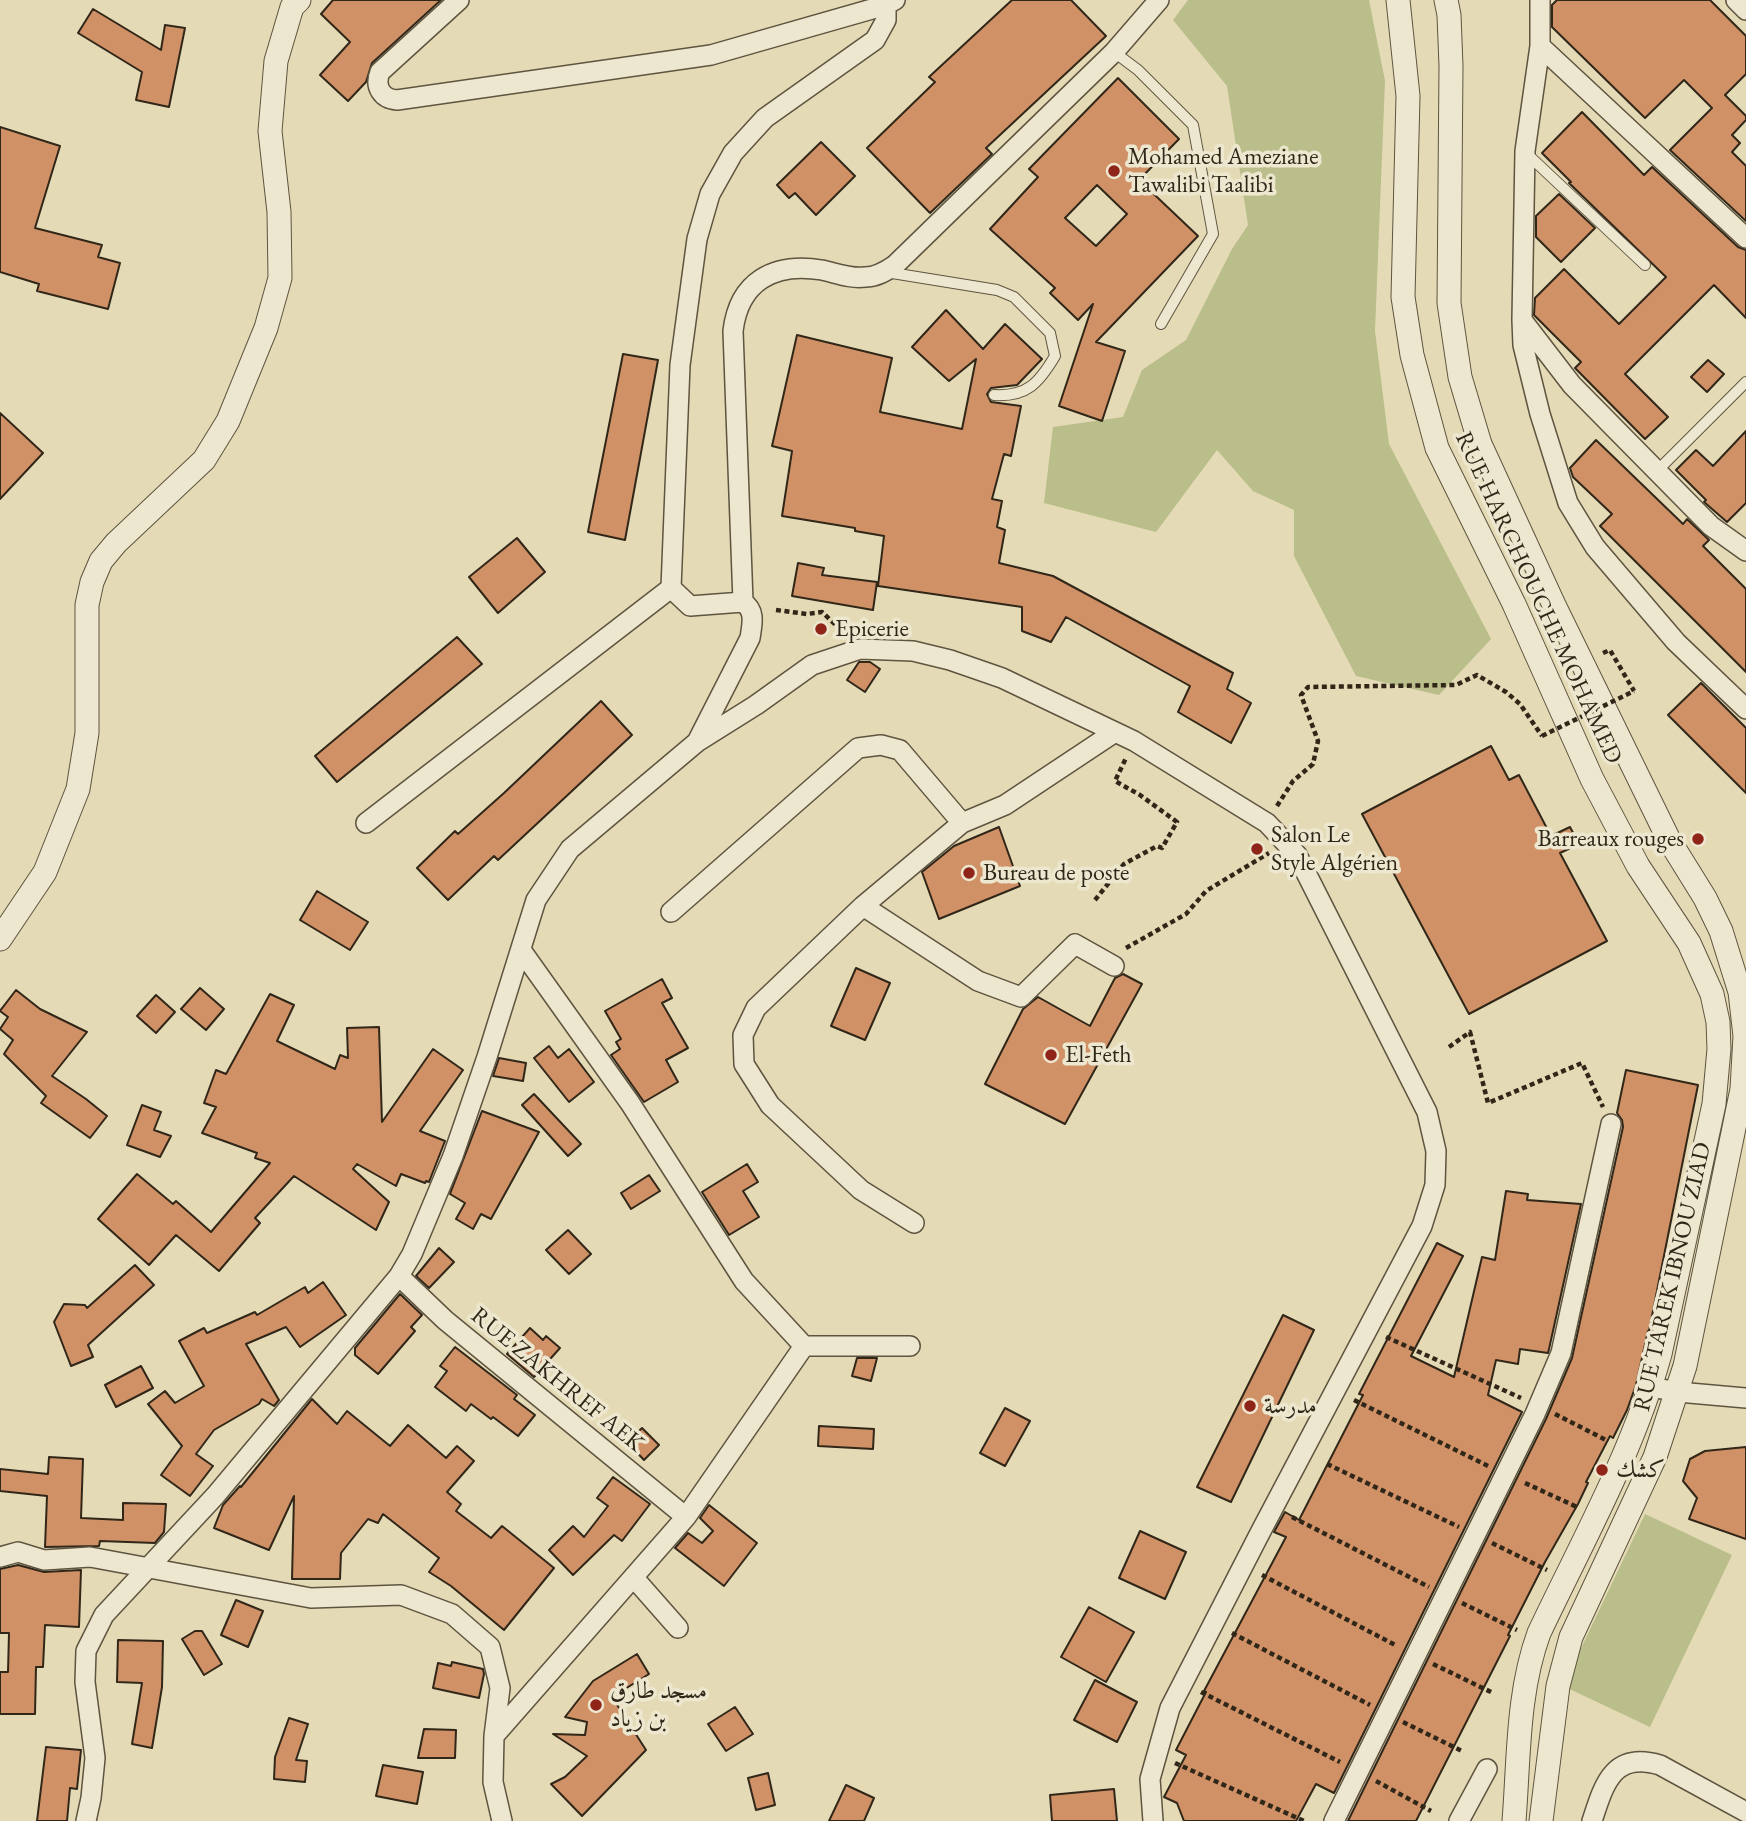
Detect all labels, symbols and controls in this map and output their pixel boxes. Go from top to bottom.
place label: Mohamed Ameziane Tawalibi Taalibi [1128,143,1319,199]
marker: Mohamed Ameziane Tawalibi Taalibi [1106,163,1122,179]
street label: RUE HARCHOUCHE MOHAMED [1448,427,1628,769]
place label: Epicerie [835,615,909,643]
marker: Epicerie [813,621,829,637]
place label: Salon Le Style Algérien [1271,821,1398,877]
place label: Barreaux rouges [1538,825,1684,853]
marker: Barreaux rouges [1690,831,1706,847]
marker: Salon Le Style Algérien [1249,841,1265,857]
place label: Bureau de poste [983,859,1129,887]
marker: Bureau de poste [961,865,977,881]
place label: El-Feth [1065,1041,1132,1069]
marker: El-Feth [1043,1047,1059,1063]
street label: RUE TAREK IBNOU ZIAD [1628,1140,1718,1414]
street label: RUE ZAKHREF AEK [465,1301,649,1459]
place label: مدرسة [1264,1392,1317,1420]
marker: مدرسة [1242,1398,1258,1414]
place label: كشك [1616,1456,1665,1484]
marker: كشك [1594,1462,1610,1478]
place label: مسجد طارق بن زياد [610,1677,707,1733]
marker: مسجد طارق بن زياد [588,1697,604,1713]

